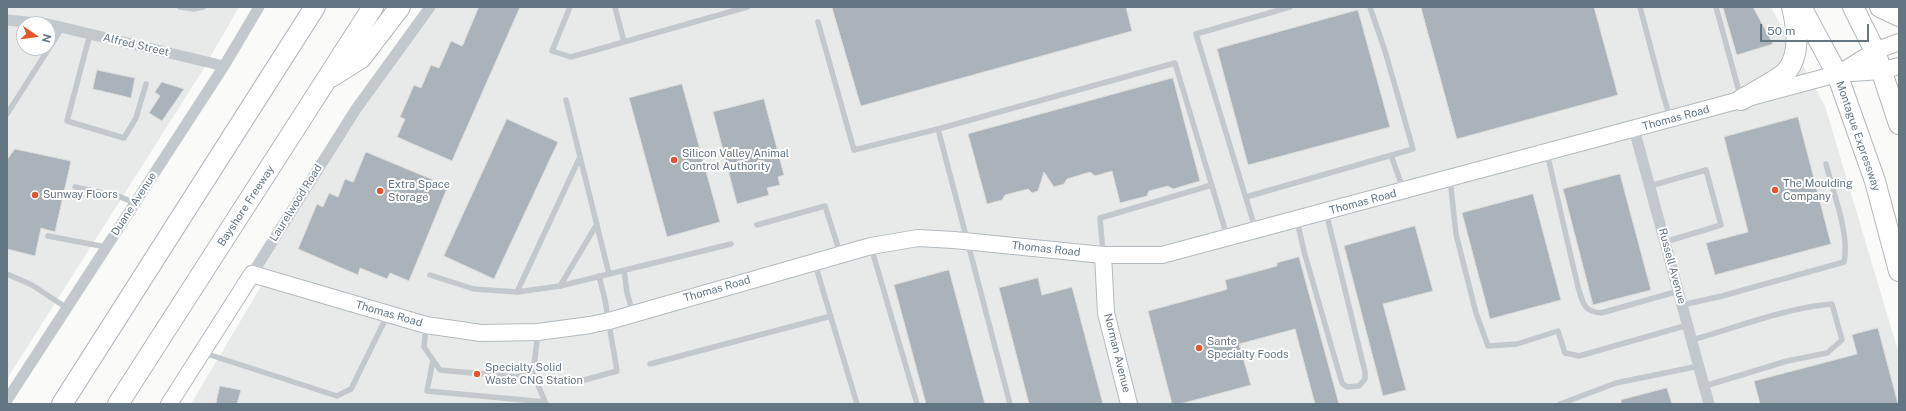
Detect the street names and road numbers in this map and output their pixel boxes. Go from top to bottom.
street label: Alfred Street [102,31,170,59]
street label: Montague Expressway [1833,79,1883,193]
street label: Thomas Road [1641,103,1711,133]
street label: Laurelwood Road [267,162,325,244]
street label: Bayshore Freeway [215,163,277,249]
street label: Duane Avenue [109,170,159,238]
street label: Thomas Road [1328,187,1398,217]
street label: Russell Avenue [1656,227,1688,305]
street label: Thomas Road [1011,239,1081,259]
street label: Thomas Road [682,273,752,305]
street label: Thomas Road [354,298,424,330]
street label: Norman Avenue [1101,312,1133,394]

